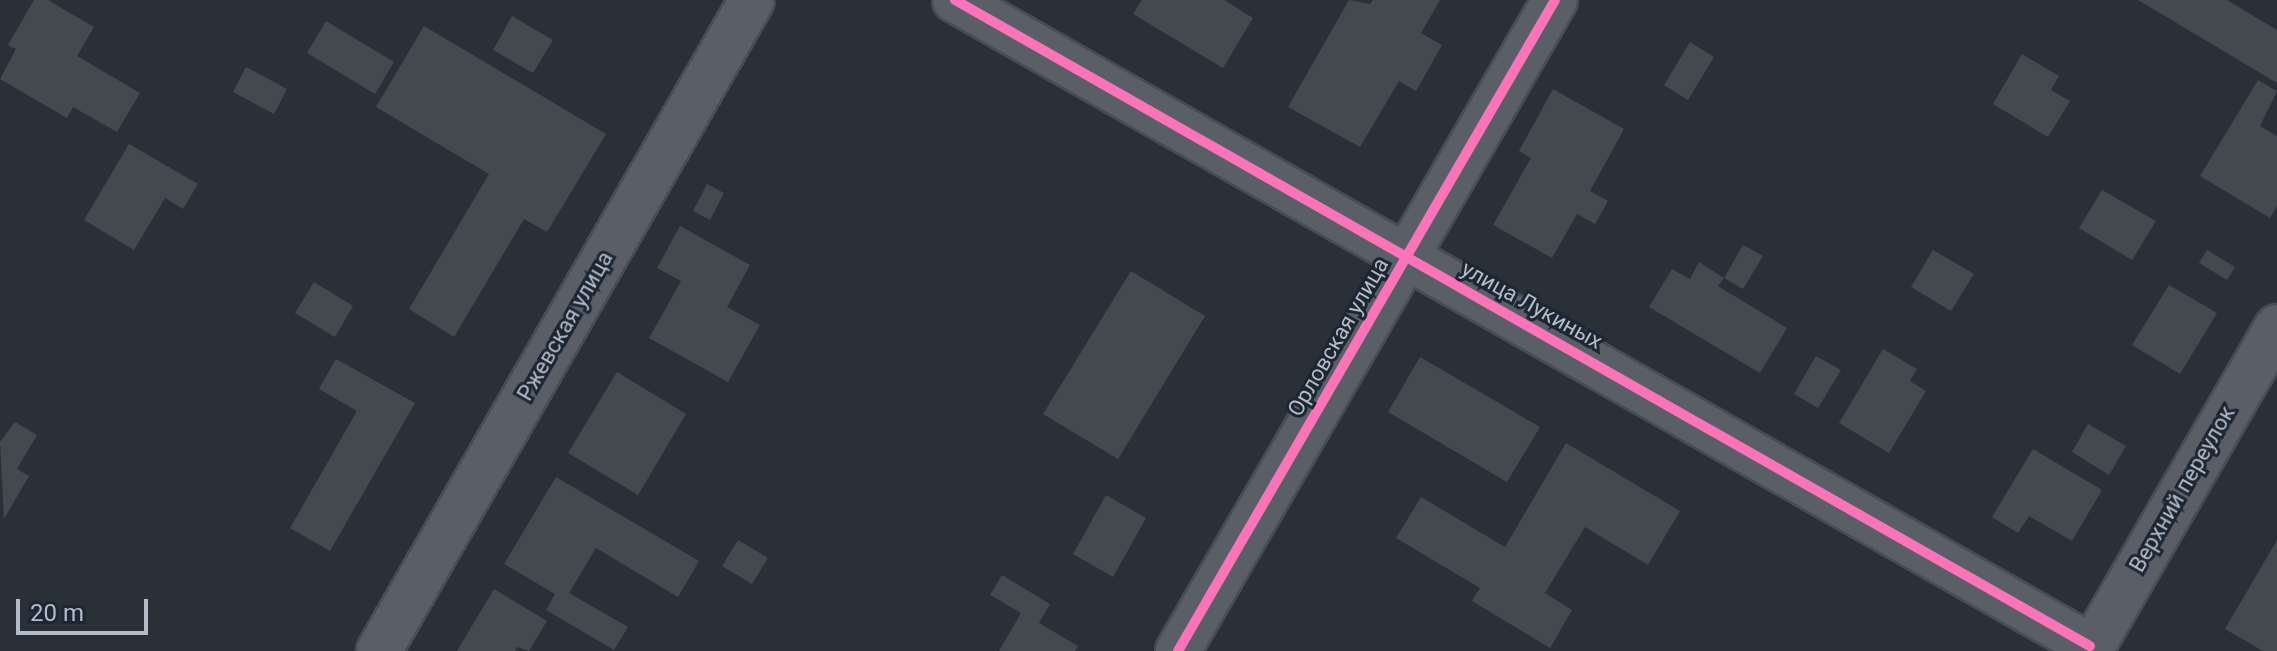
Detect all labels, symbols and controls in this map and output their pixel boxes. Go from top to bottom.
street label: Ржевская улица [512,247,618,405]
street label: Орловская улица [1282,253,1394,421]
street label: улица Лукиных [1457,255,1607,355]
street label: Верхний переулок [2124,401,2240,577]
scale bar [20,583,152,633]
text: 20 m [30,599,84,627]

